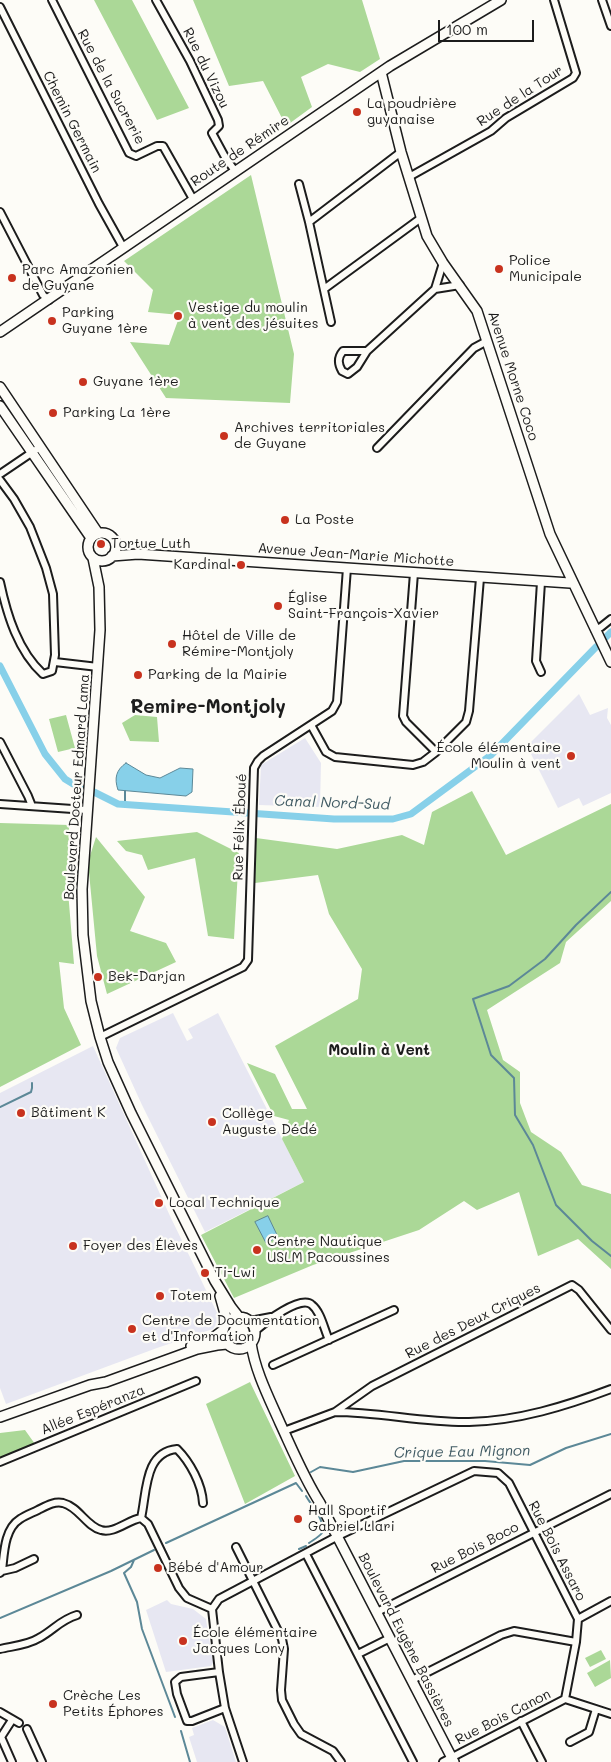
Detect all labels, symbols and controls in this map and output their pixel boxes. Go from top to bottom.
scale bar [441,10,537,42]
text: 100 m [446,19,488,39]
street label: Rue du Vizou [179,25,233,111]
street label: Rue de la Sucrerie [74,27,148,147]
street label: Rue de la Tour [474,62,566,130]
street label: Chemin Germain [39,68,105,176]
place label: La poudrière guyanaise [367,96,457,128]
marker: La poudrière guyanaise [351,106,363,118]
street label: Route de Rémire [188,112,292,190]
place label: Police Municipale [509,253,582,286]
place label: Parc Amazonien de Guyane [22,262,133,294]
marker: Police Municipale [493,263,505,275]
marker: Parc Amazonien de Guyane [6,272,18,284]
place label: Vestige du moulin à vent des jésuites [188,300,319,332]
place label: Parking Guyane 1ère [62,305,148,338]
street label: Avenue Morne Coco [484,309,542,443]
marker: Vestige du moulin à vent des jésuites [172,310,184,322]
marker: Parking Guyane 1ère [46,315,58,327]
place label: Guyane 1ère [93,374,179,390]
marker: Guyane 1ère [77,376,89,388]
place label: Parking La 1ère [63,405,171,421]
marker: Parking La 1ère [47,407,59,419]
place label: Archives territoriales de Guyane [234,420,385,452]
marker: Archives territoriales de Guyane [218,430,230,442]
place label: La Poste [295,512,354,528]
marker: La Poste [279,514,291,526]
place label: Tortue Luth [111,536,190,552]
marker: Tortue Luth [95,538,107,550]
street label: Avenue Jean-Marie Michotte [257,540,455,570]
place label: Kardinal [174,557,231,573]
marker: Kardinal [235,559,247,571]
place label: Église Saint-François-Xavier [288,590,439,622]
marker: Église Saint-François-Xavier [272,600,284,612]
place label: Hôtel de Ville de Rémire-Montjoly [182,628,296,660]
marker: Hôtel de Ville de Rémire-Montjoly [166,638,178,650]
place label: Parking de la Mairie [148,667,287,683]
marker: Parking de la Mairie [132,669,144,681]
street label: Boulevard Docteur Edmard Lama [61,673,93,901]
district label: Remire-Montjoly [130,696,286,718]
place label: École élémentaire Moulin à vent [436,740,561,772]
marker: École élémentaire Moulin à vent [565,750,577,762]
street label: Rue Félix Éboué [230,773,250,881]
water label: Canal Nord-Sud [274,792,390,814]
place label: Bek-Darjan [108,969,185,985]
marker: Bek-Darjan [92,971,104,983]
district label: Moulin à Vent [328,1041,430,1059]
place label: Bâtiment K [31,1105,106,1121]
place label: Collège Auguste Dédé [222,1106,317,1138]
marker: Bâtiment K [15,1107,27,1119]
marker: Collège Auguste Dédé [206,1116,218,1128]
place label: Local Technique [169,1195,280,1211]
marker: Local Technique [153,1197,165,1209]
place label: Centre Nautique USLM Pacoussines [267,1234,390,1266]
place label: Foyer des Élèves [83,1238,198,1254]
marker: Foyer des Élèves [67,1240,79,1252]
marker: Centre Nautique USLM Pacoussines [251,1244,263,1256]
place label: Ti-Lwi [215,1265,256,1281]
marker: Ti-Lwi [199,1267,211,1279]
street label: Rue des Deux Criques [403,1280,543,1362]
place label: Totem [170,1288,212,1304]
marker: Totem [154,1290,166,1302]
place label: Centre de Documentation et d'Information [142,1313,320,1345]
marker: Centre de Documentation et d'Information [126,1323,138,1335]
street label: Allée Espéranza [39,1381,147,1439]
water label: Crique Eau Mignon [394,1442,530,1462]
street label: Rue Bois Assaro [525,1498,589,1604]
place label: Hall Sportif Gabriel Llari [308,1503,395,1535]
marker: Hall Sportif Gabriel Llari [292,1513,304,1525]
street label: Rue Bois Boco [428,1519,522,1577]
street label: Boulevard Eugène Bassières [355,1550,457,1730]
place label: Bébé d'Amour [168,1560,263,1576]
marker: Bébé d'Amour [152,1562,164,1574]
place label: École élémentaire Jacques Lony [193,1625,318,1658]
marker: École élémentaire Jacques Lony [177,1635,189,1647]
street label: Rue Bois Canon [452,1686,554,1748]
place label: Crèche Les Petits Éphores [63,1688,163,1720]
marker: Crèche Les Petits Éphores [47,1698,59,1710]

